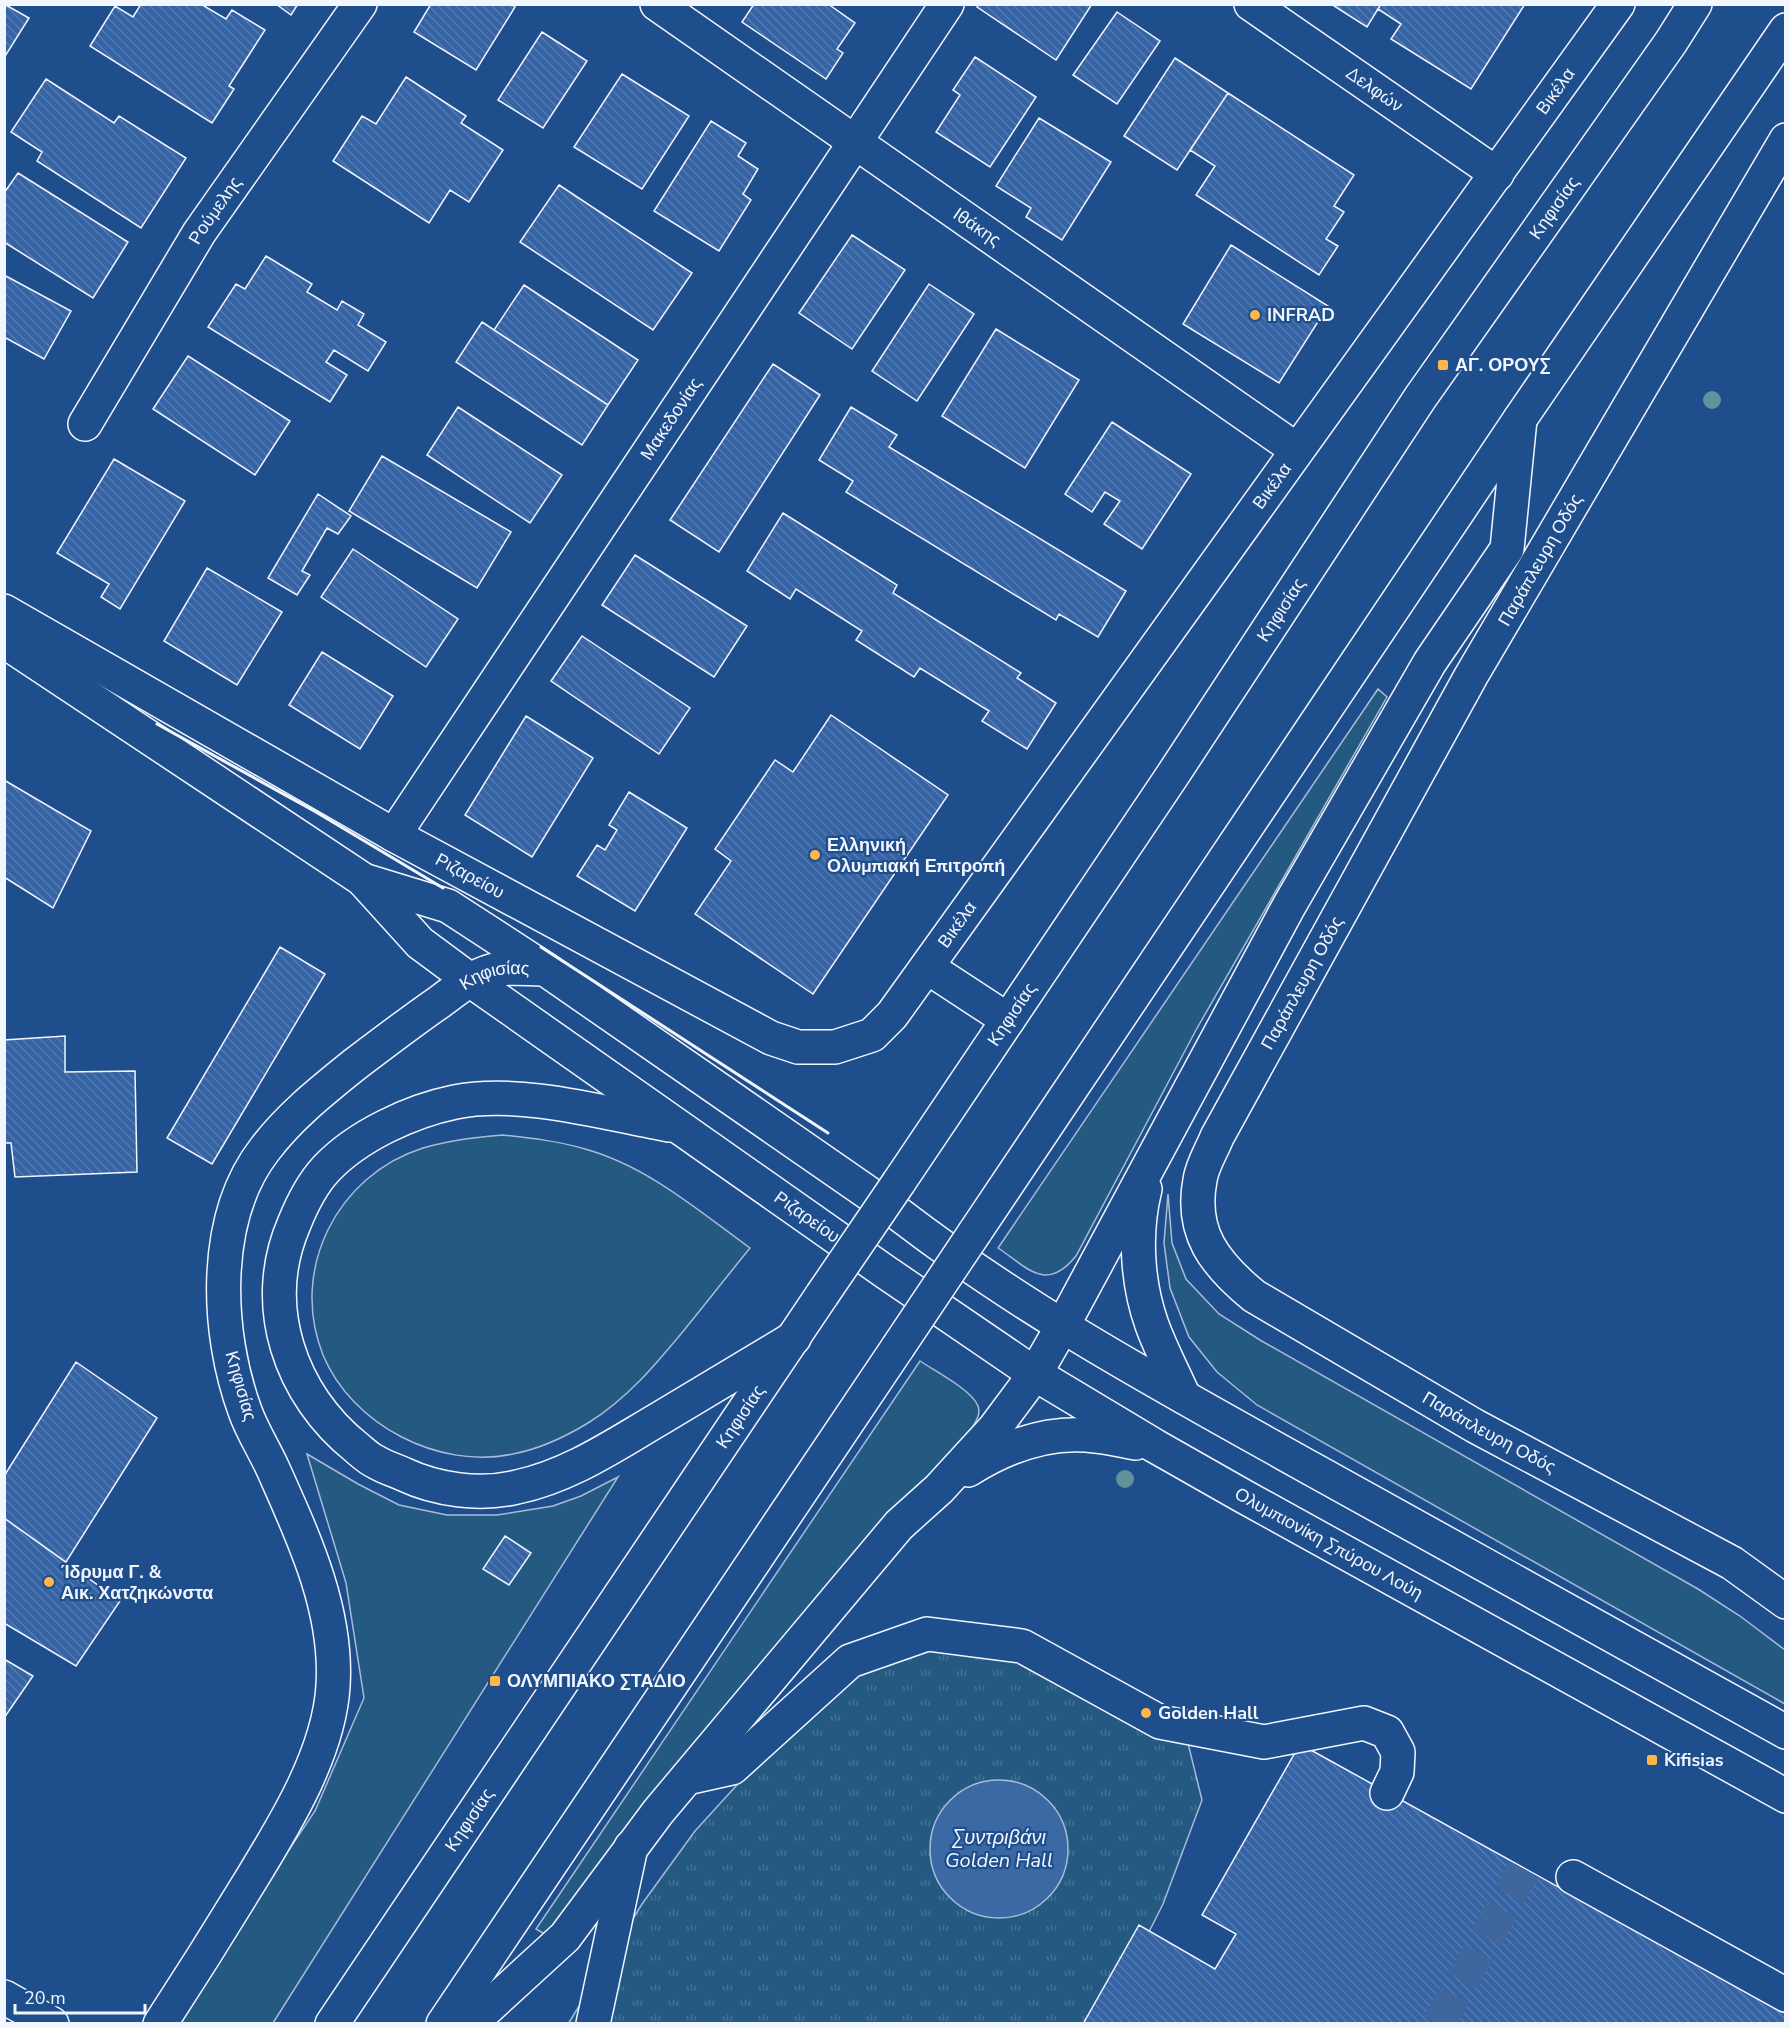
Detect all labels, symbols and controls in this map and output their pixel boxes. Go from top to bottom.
street label: Δελφών [1341,61,1408,118]
street label: Βικέλα [1530,63,1580,119]
street label: Κηφισίας [1524,171,1585,244]
street label: Ρούμελης [183,172,247,249]
street label: Ιθάκης [948,202,1006,252]
place label: INFRAD [1267,303,1335,327]
marker: INFRAD [1248,308,1262,322]
place label: ΑΓ. ΟΡΟΥΣ [1455,353,1551,377]
marker: ΑΓ. ΟΡΟΥΣ [1436,358,1450,372]
street label: Μακεδονίας [635,372,707,465]
street label: Βικέλα [1247,458,1297,514]
street label: Παράπλευρη Οδός [1492,489,1588,631]
street label: Κηφισίας [1251,573,1311,646]
place label: Ελληνική Ολυμπιακή Επιτροπή [827,833,1005,878]
street label: Ριζαρείου [431,847,509,904]
marker: Ελληνική Ολυμπιακή Επιτροπή [808,848,822,862]
street label: Βικέλα [932,896,982,953]
street label: Παράπλευρη Οδός [1255,912,1349,1054]
street label: Κηφισίας [455,956,530,996]
street label: Κηφισίας [982,978,1042,1051]
street label: Ριζαρείου [769,1185,845,1248]
street label: Κηφισίας [220,1348,263,1424]
street label: Κηφισίας [710,1380,771,1453]
street label: Παράπλευρη Οδός [1418,1386,1560,1479]
street label: Ολυμπιονίκη Σπύρου Λούη [1230,1482,1427,1605]
place label: Ίδρυμα Γ. & Αικ. Χατζηκώνστα [61,1560,213,1605]
marker: Ίδρυμα Γ. & Αικ. Χατζηκώνστα [42,1575,56,1589]
place label: ΟΛΥΜΠΙΑΚΟ ΣΤΑΔΙΟ [507,1669,686,1693]
marker: ΟΛΥΜΠΙΑΚΟ ΣΤΑΔΙΟ [488,1674,502,1688]
place label: Golden Hall [1158,1701,1259,1725]
marker: Golden Hall [1139,1706,1153,1720]
place label: Kifisias [1664,1748,1724,1772]
marker: Kifisias [1645,1753,1659,1767]
street label: Κηφισίας [439,1783,499,1856]
water label: Συντριβάνι Golden Hall [945,1824,1053,1874]
scale bar [15,1977,146,2015]
text: 20 m [24,1986,66,2010]

